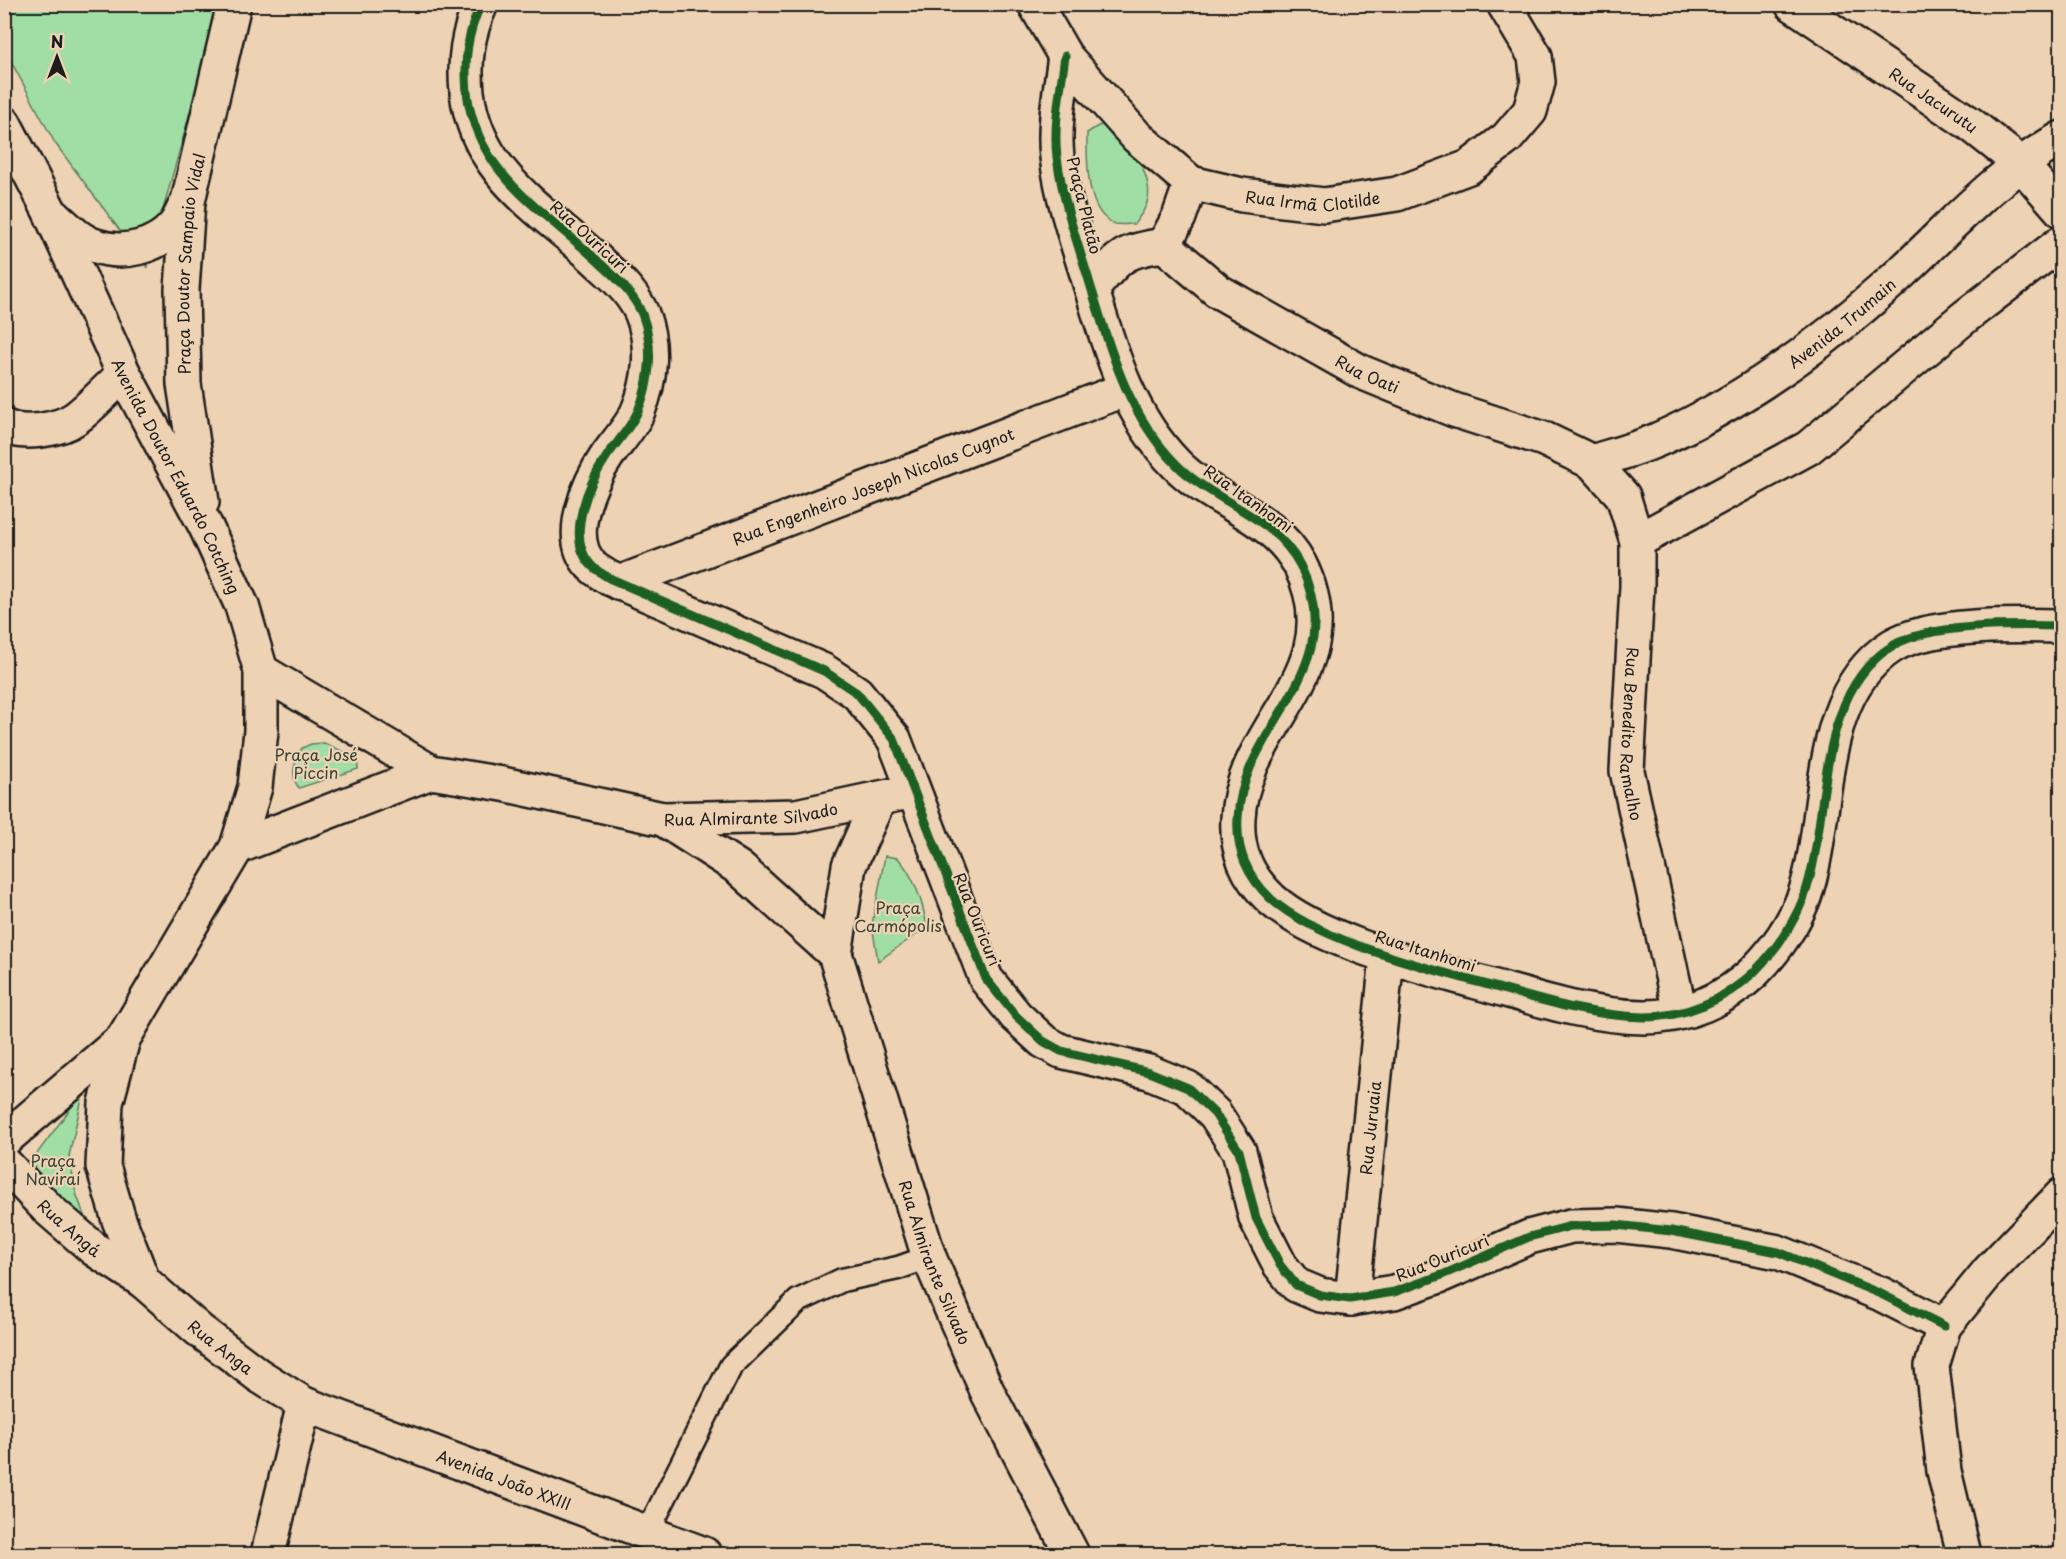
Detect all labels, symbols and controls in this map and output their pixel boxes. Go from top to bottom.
north arrow [27,27,87,87]
text: N [51,29,63,53]
street label: Rua Jacurutu [1885,61,1984,138]
street label: Praça Doutor Sampaio Vidal [170,151,211,375]
street label: Praça Platão [1061,154,1109,256]
street label: Rua Irmã Clotilde [1244,184,1381,217]
street label: Rua Ouricuri [545,194,635,278]
street label: Avenida Trumain [1783,272,1900,373]
street label: Rua Oati [1331,348,1403,398]
street label: Avenida Doutor Eduardo Cotching [106,354,247,597]
street label: Rua Engenheiro Joseph Nicolas Cugnot [729,421,1018,551]
street label: Rua Itanhomi [1199,458,1299,538]
street label: Rua Benedito Ramalho [1615,646,1650,823]
park label: Praça José Piccin [274,742,358,784]
street label: Rua Almirante Silvado [664,795,840,831]
street label: Rua Ouricuri [948,869,1008,969]
park label: Praça Carmópolis [854,895,942,937]
street label: Rua Itanhomi [1373,923,1479,977]
street label: Rua Juruaia [1353,1079,1386,1176]
park label: Praça Naviraí [25,1148,81,1190]
street label: Rua Almirante Silvado [894,1177,977,1348]
street label: Rua Angá [32,1193,105,1262]
street label: Rua Ouricuri [1392,1227,1492,1287]
street label: Rua Anga [183,1314,259,1379]
street label: Avenida João XXIII [433,1443,575,1515]

